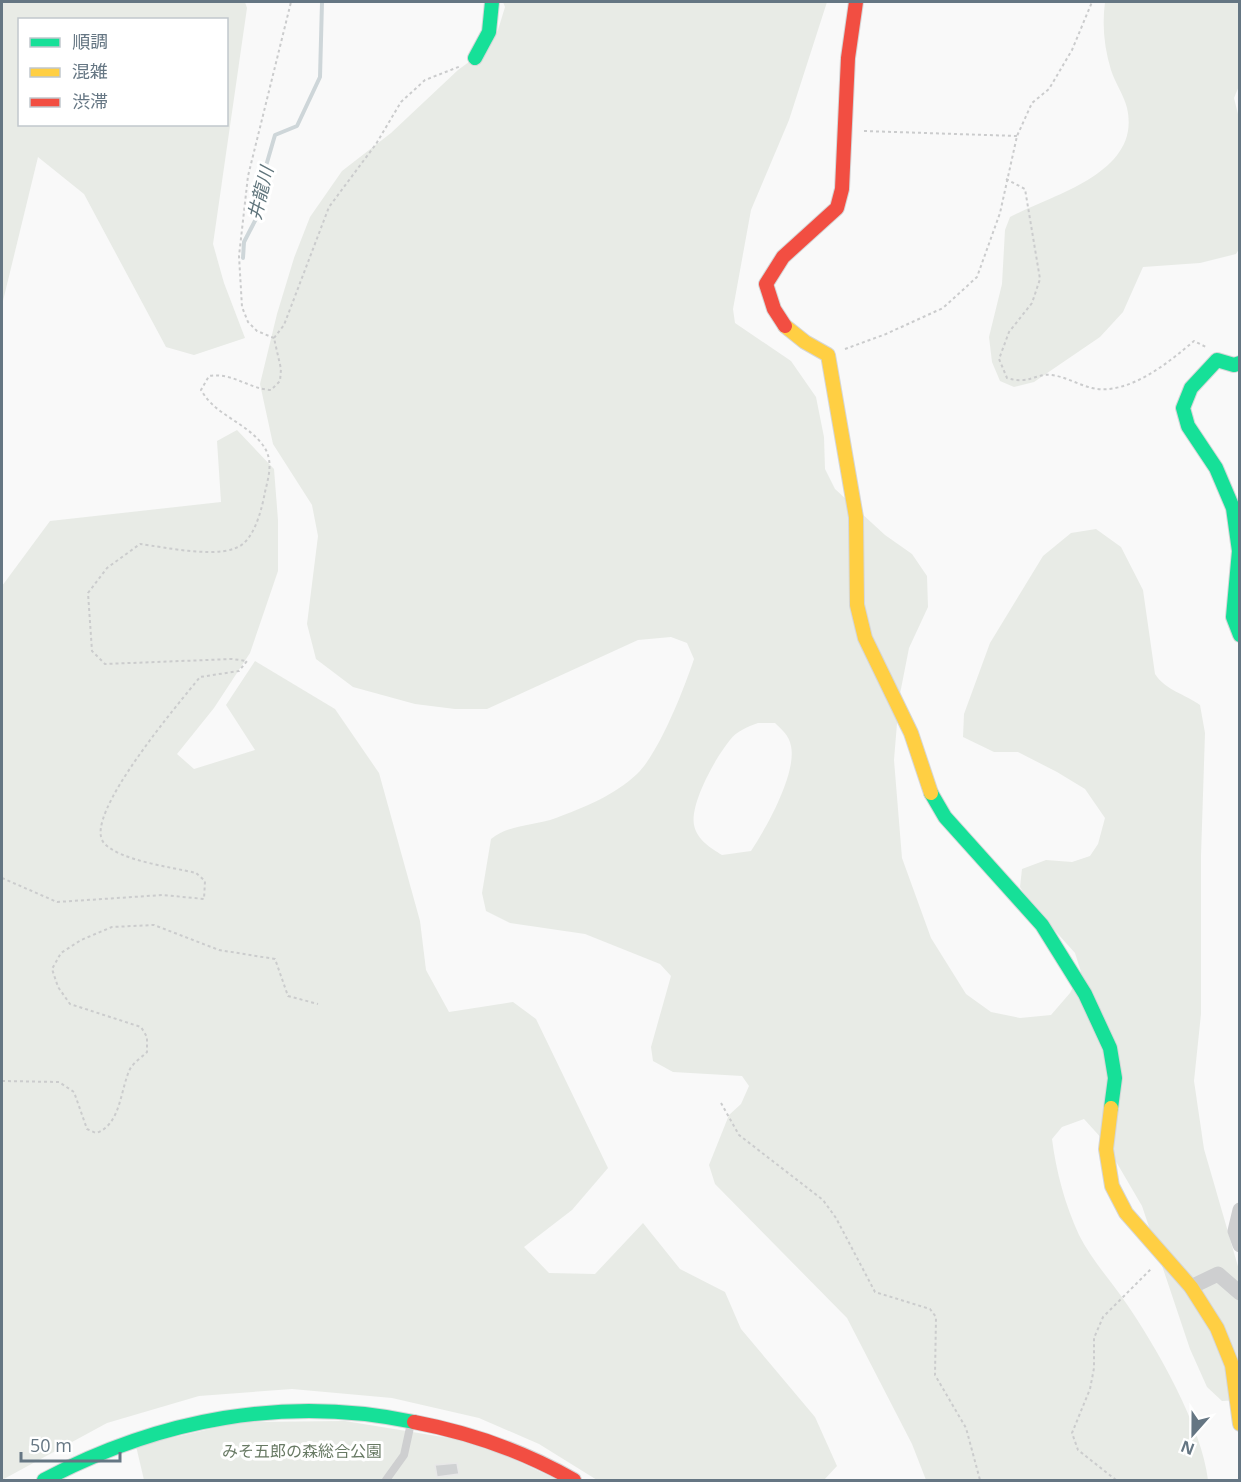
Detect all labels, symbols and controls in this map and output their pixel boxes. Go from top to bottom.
legend [18,18,228,126]
text: 順調 [72,29,108,53]
text: 混雑 [72,59,108,83]
text: 渋滞 [72,89,108,113]
water label: 井龍川 [242,162,279,222]
north arrow [1163,1404,1223,1464]
scale bar [21,1425,120,1463]
text: 50 m [30,1433,72,1457]
text: N [1178,1435,1198,1461]
park label: みそ五郎の森総合公園 [222,1440,382,1462]

